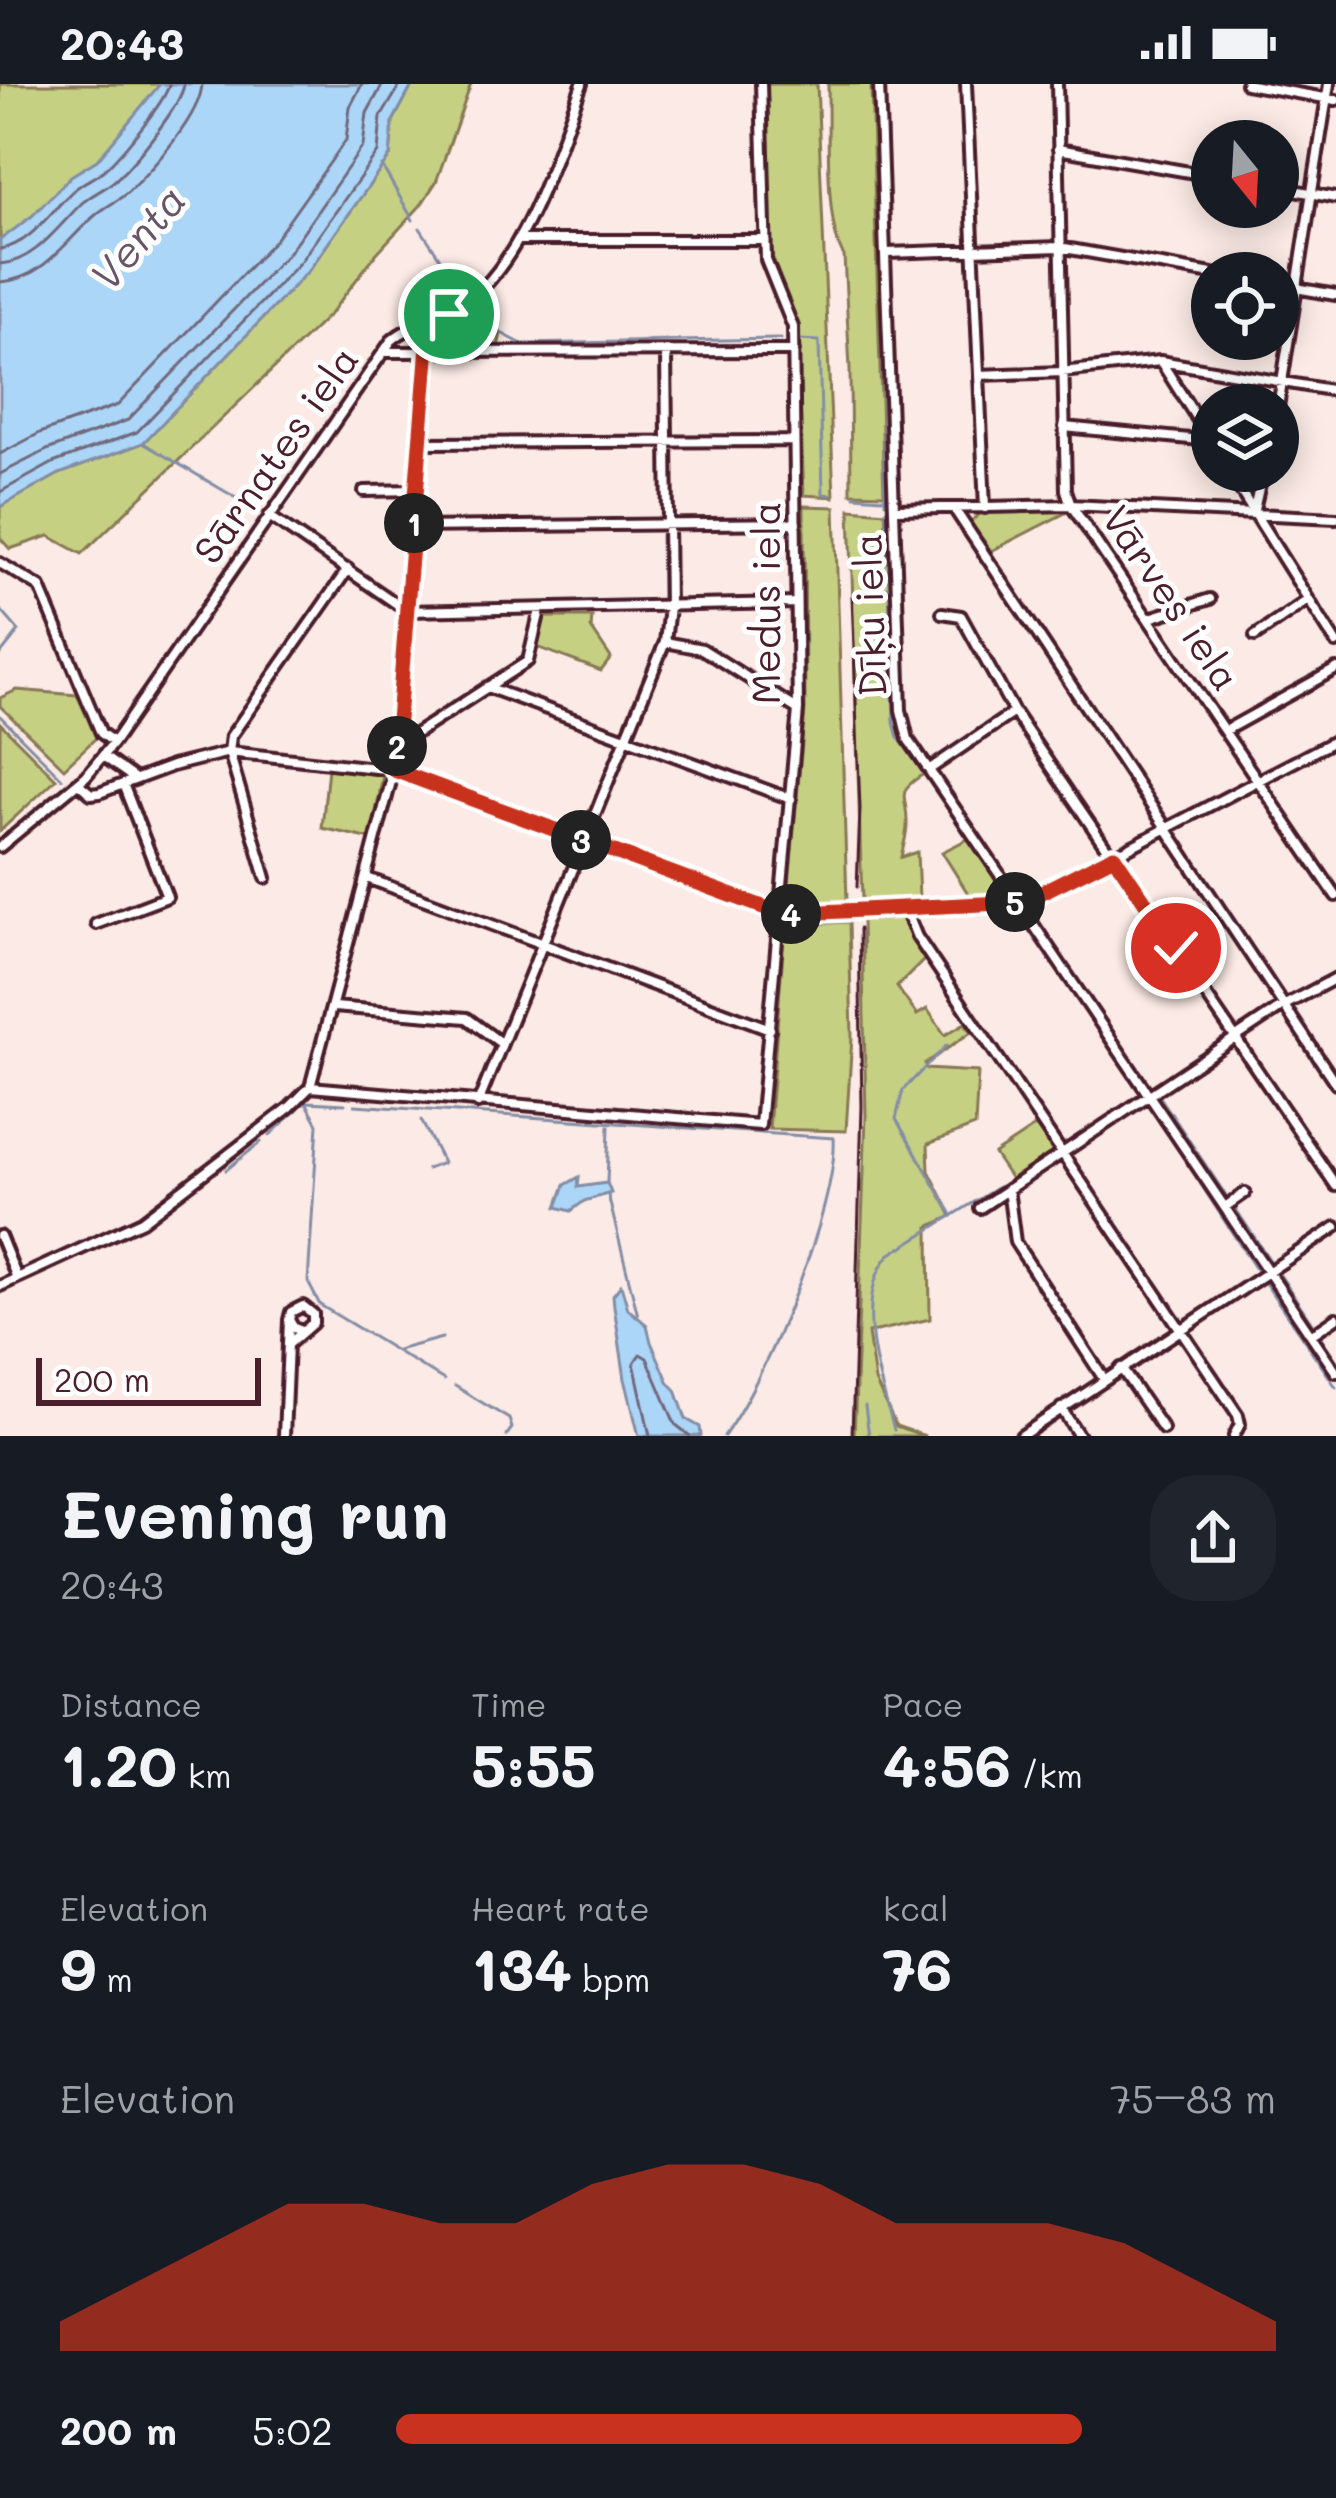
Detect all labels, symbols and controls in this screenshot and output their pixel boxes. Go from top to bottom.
text: 20:43 [60,13,184,71]
north arrow [1191,120,1299,228]
map controls [1191,120,1299,492]
water label: Venta [77,173,197,301]
button: locate [1191,252,1299,360]
pin [398,263,500,365]
icon: arrive [416,281,482,347]
street label: Sārnates iela [181,335,369,573]
button: layers [1191,384,1299,492]
pin: 1 [384,493,444,553]
street label: Vārves iela [1092,495,1253,699]
text: 1 [407,501,421,544]
street label: Medus iela [739,502,790,704]
street label: Dīķu iela [840,532,898,698]
pin: 2 [367,716,427,776]
text: 2 [388,724,406,767]
pin: 3 [551,810,611,870]
text: 3 [571,818,591,861]
pin: 5 [985,872,1045,932]
text: 5 [1005,880,1025,923]
pin: 4 [761,884,821,944]
text: 4 [781,892,801,935]
pin [1125,897,1227,999]
icon: check [1143,915,1209,981]
scale bar [36,1352,261,1405]
text: 200 m [54,1357,150,1400]
text: Evening run [60,1470,449,1556]
button: share [1150,1475,1276,1601]
text: 20:43 [60,1558,164,1609]
text: Distance [60,1682,202,1725]
text: Time [471,1682,547,1725]
text: Pace [883,1682,963,1725]
text: 1.20 [60,1725,177,1803]
text: 5:55 [471,1725,595,1803]
text: 4:56 [883,1725,1011,1803]
text: km [177,1753,232,1796]
text: /km [1011,1753,1083,1796]
text: Elevation [60,1886,208,1929]
text: Heart rate [471,1886,650,1929]
text: kcal [883,1886,948,1929]
text: 9 [60,1929,96,2007]
text: 134 [471,1929,572,2007]
text: 76 [883,1929,952,2007]
text: m [96,1957,133,2000]
text: bpm [572,1957,650,2000]
text: Elevation [60,2072,235,2123]
text: 75–83 m [1110,2072,1276,2123]
text: 200 m [60,2404,177,2455]
text: 5:02 [252,2404,333,2455]

